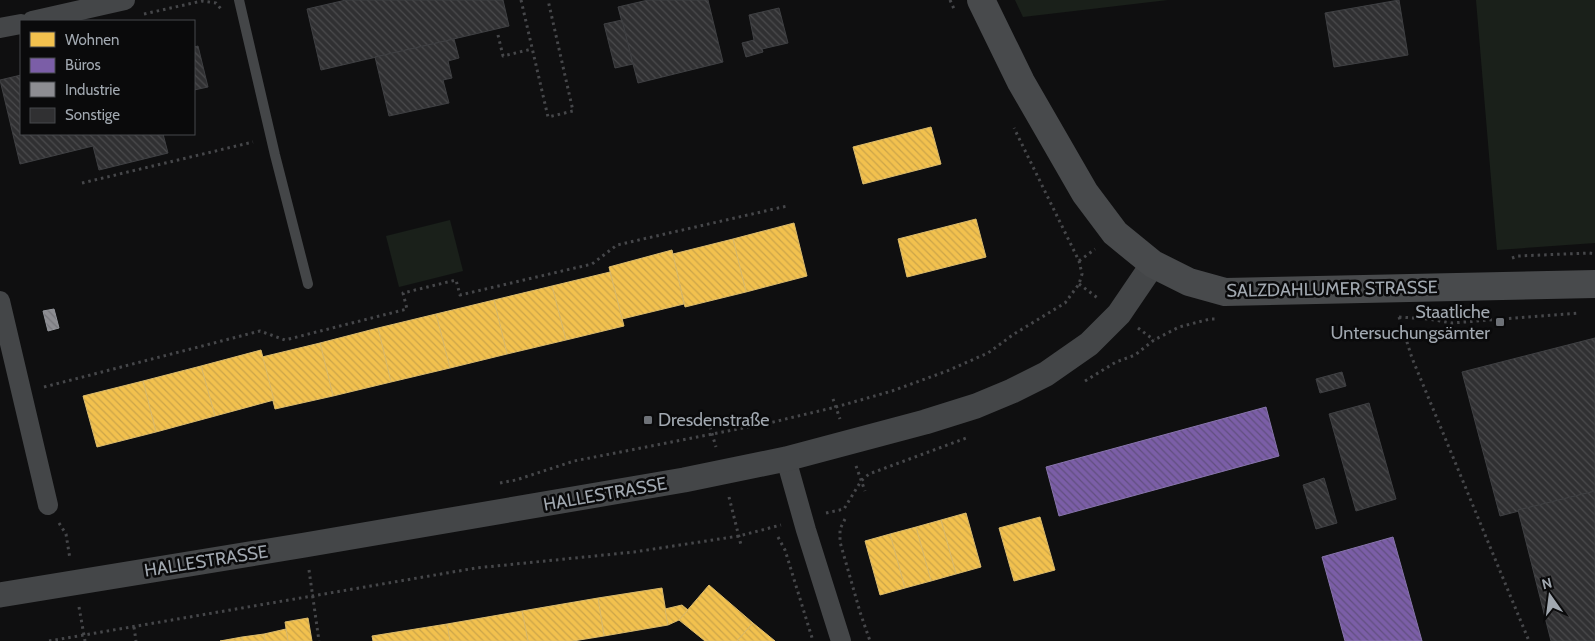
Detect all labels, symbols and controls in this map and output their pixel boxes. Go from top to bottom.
legend [20,20,195,135]
text: Wohnen [65,31,119,49]
text: Büros [65,56,101,74]
text: Industrie [65,81,120,99]
text: Sonstige [65,106,120,124]
street label: SALZDAHLUMER STRASSE [1226,276,1438,302]
place label: Staatliche Untersuchungsämter [1331,301,1490,344]
marker: Staatliche Untersuchungsämter [1494,316,1506,328]
place label: Dresdenstraße [658,409,770,431]
marker: Dresdenstraße [642,414,654,426]
street label: HALLESTRASSE [542,472,668,516]
street label: HALLESTRASSE [143,540,269,582]
north arrow [1525,571,1575,621]
text: N [1540,573,1554,593]

